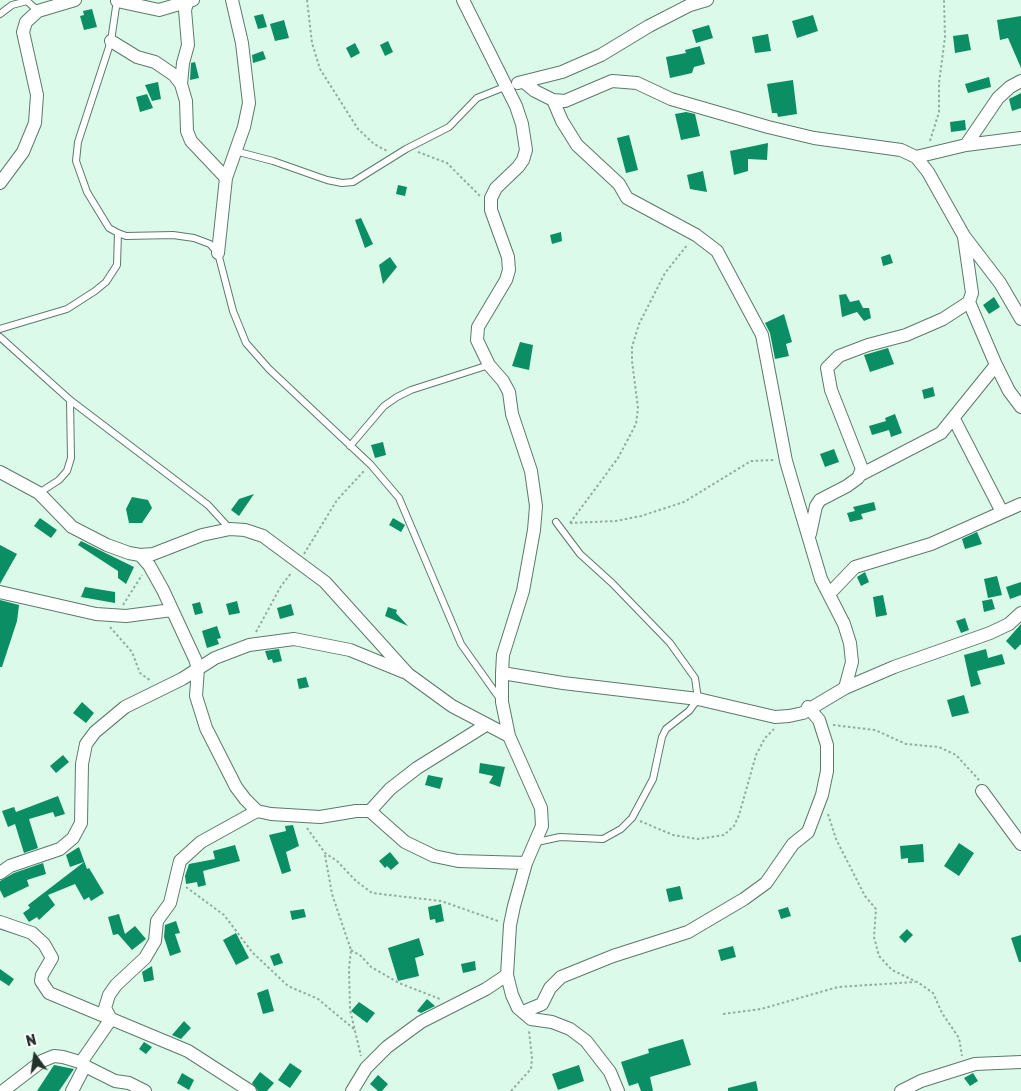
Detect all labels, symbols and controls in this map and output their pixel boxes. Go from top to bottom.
north arrow [10,1031,60,1081]
text: N [24,1031,38,1050]

